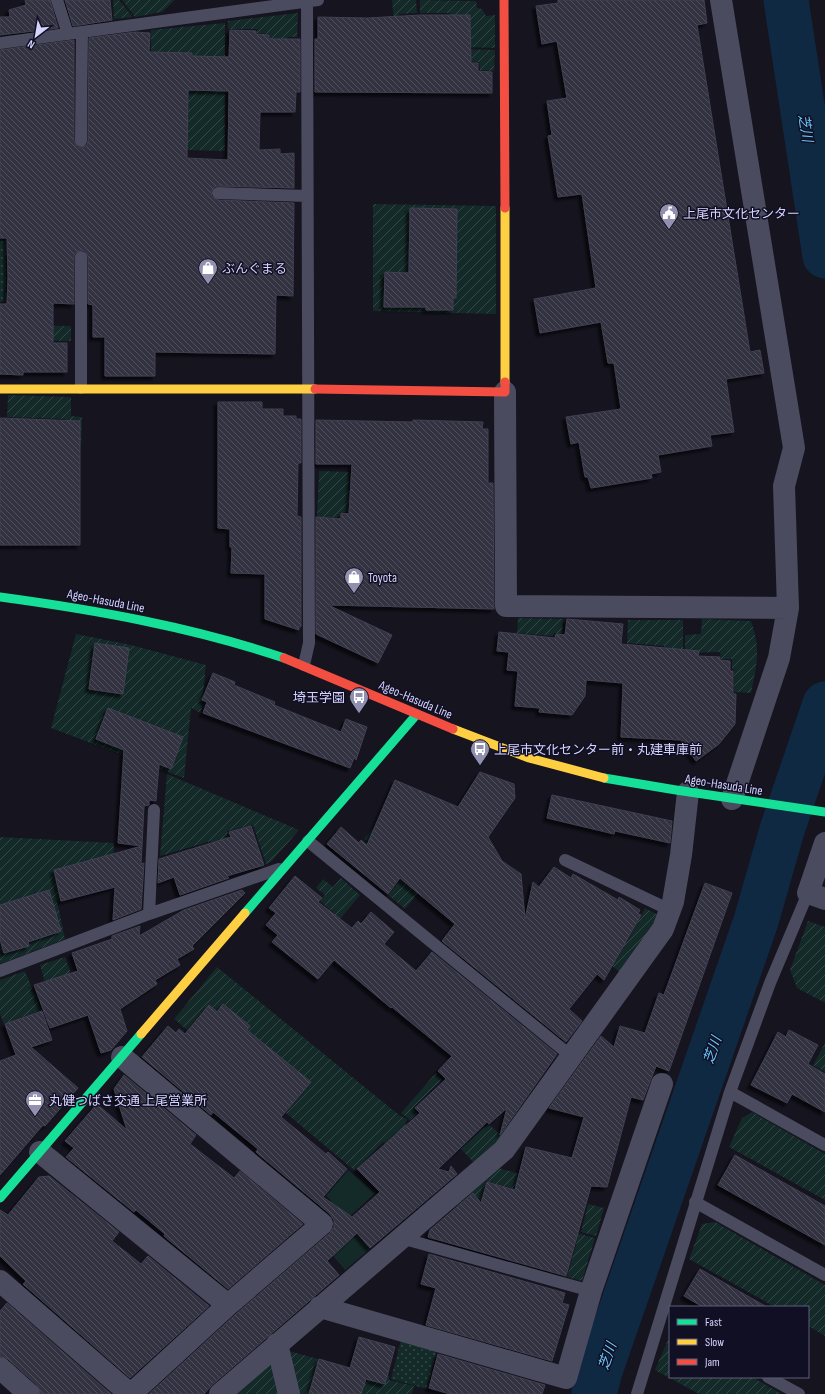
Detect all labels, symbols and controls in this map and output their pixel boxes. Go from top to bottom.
north arrow [16,16,56,56]
text: N [25,37,37,51]
water label: 芝川 [795,113,816,145]
public building icon: 上尾市文化センター [658,202,680,230]
place label: 上尾市文化センター [683,206,800,222]
shop icon: ぶんぐまる [197,257,219,285]
place label: ぶんぐまる [222,261,287,277]
shop icon: Toyota [343,566,365,594]
place label: Toyota [368,570,397,586]
street label: Ageo-Hasuda Line [65,585,146,616]
street label: Ageo-Hasuda Line [375,677,455,723]
bus stop icon: 埼玉学園 [348,686,370,714]
place label: 埼玉学園 [293,690,345,706]
bus stop icon: 上尾市文化センター前・丸建車庫前 [469,738,491,766]
place label: 上尾市文化センター前・丸建車庫前 [494,742,702,758]
street label: Ageo-Hasuda Line [683,771,764,799]
water label: 芝川 [700,1032,726,1066]
office icon: 丸健つばさ交通 上尾営業所 [24,1089,46,1117]
place label: 丸健つばさ交通 上尾営業所 [49,1093,207,1109]
legend [669,1306,809,1378]
text: Fast [705,1315,722,1330]
text: Slow [705,1335,724,1350]
water label: 芝川 [595,1338,621,1372]
text: Jam [704,1355,720,1370]

